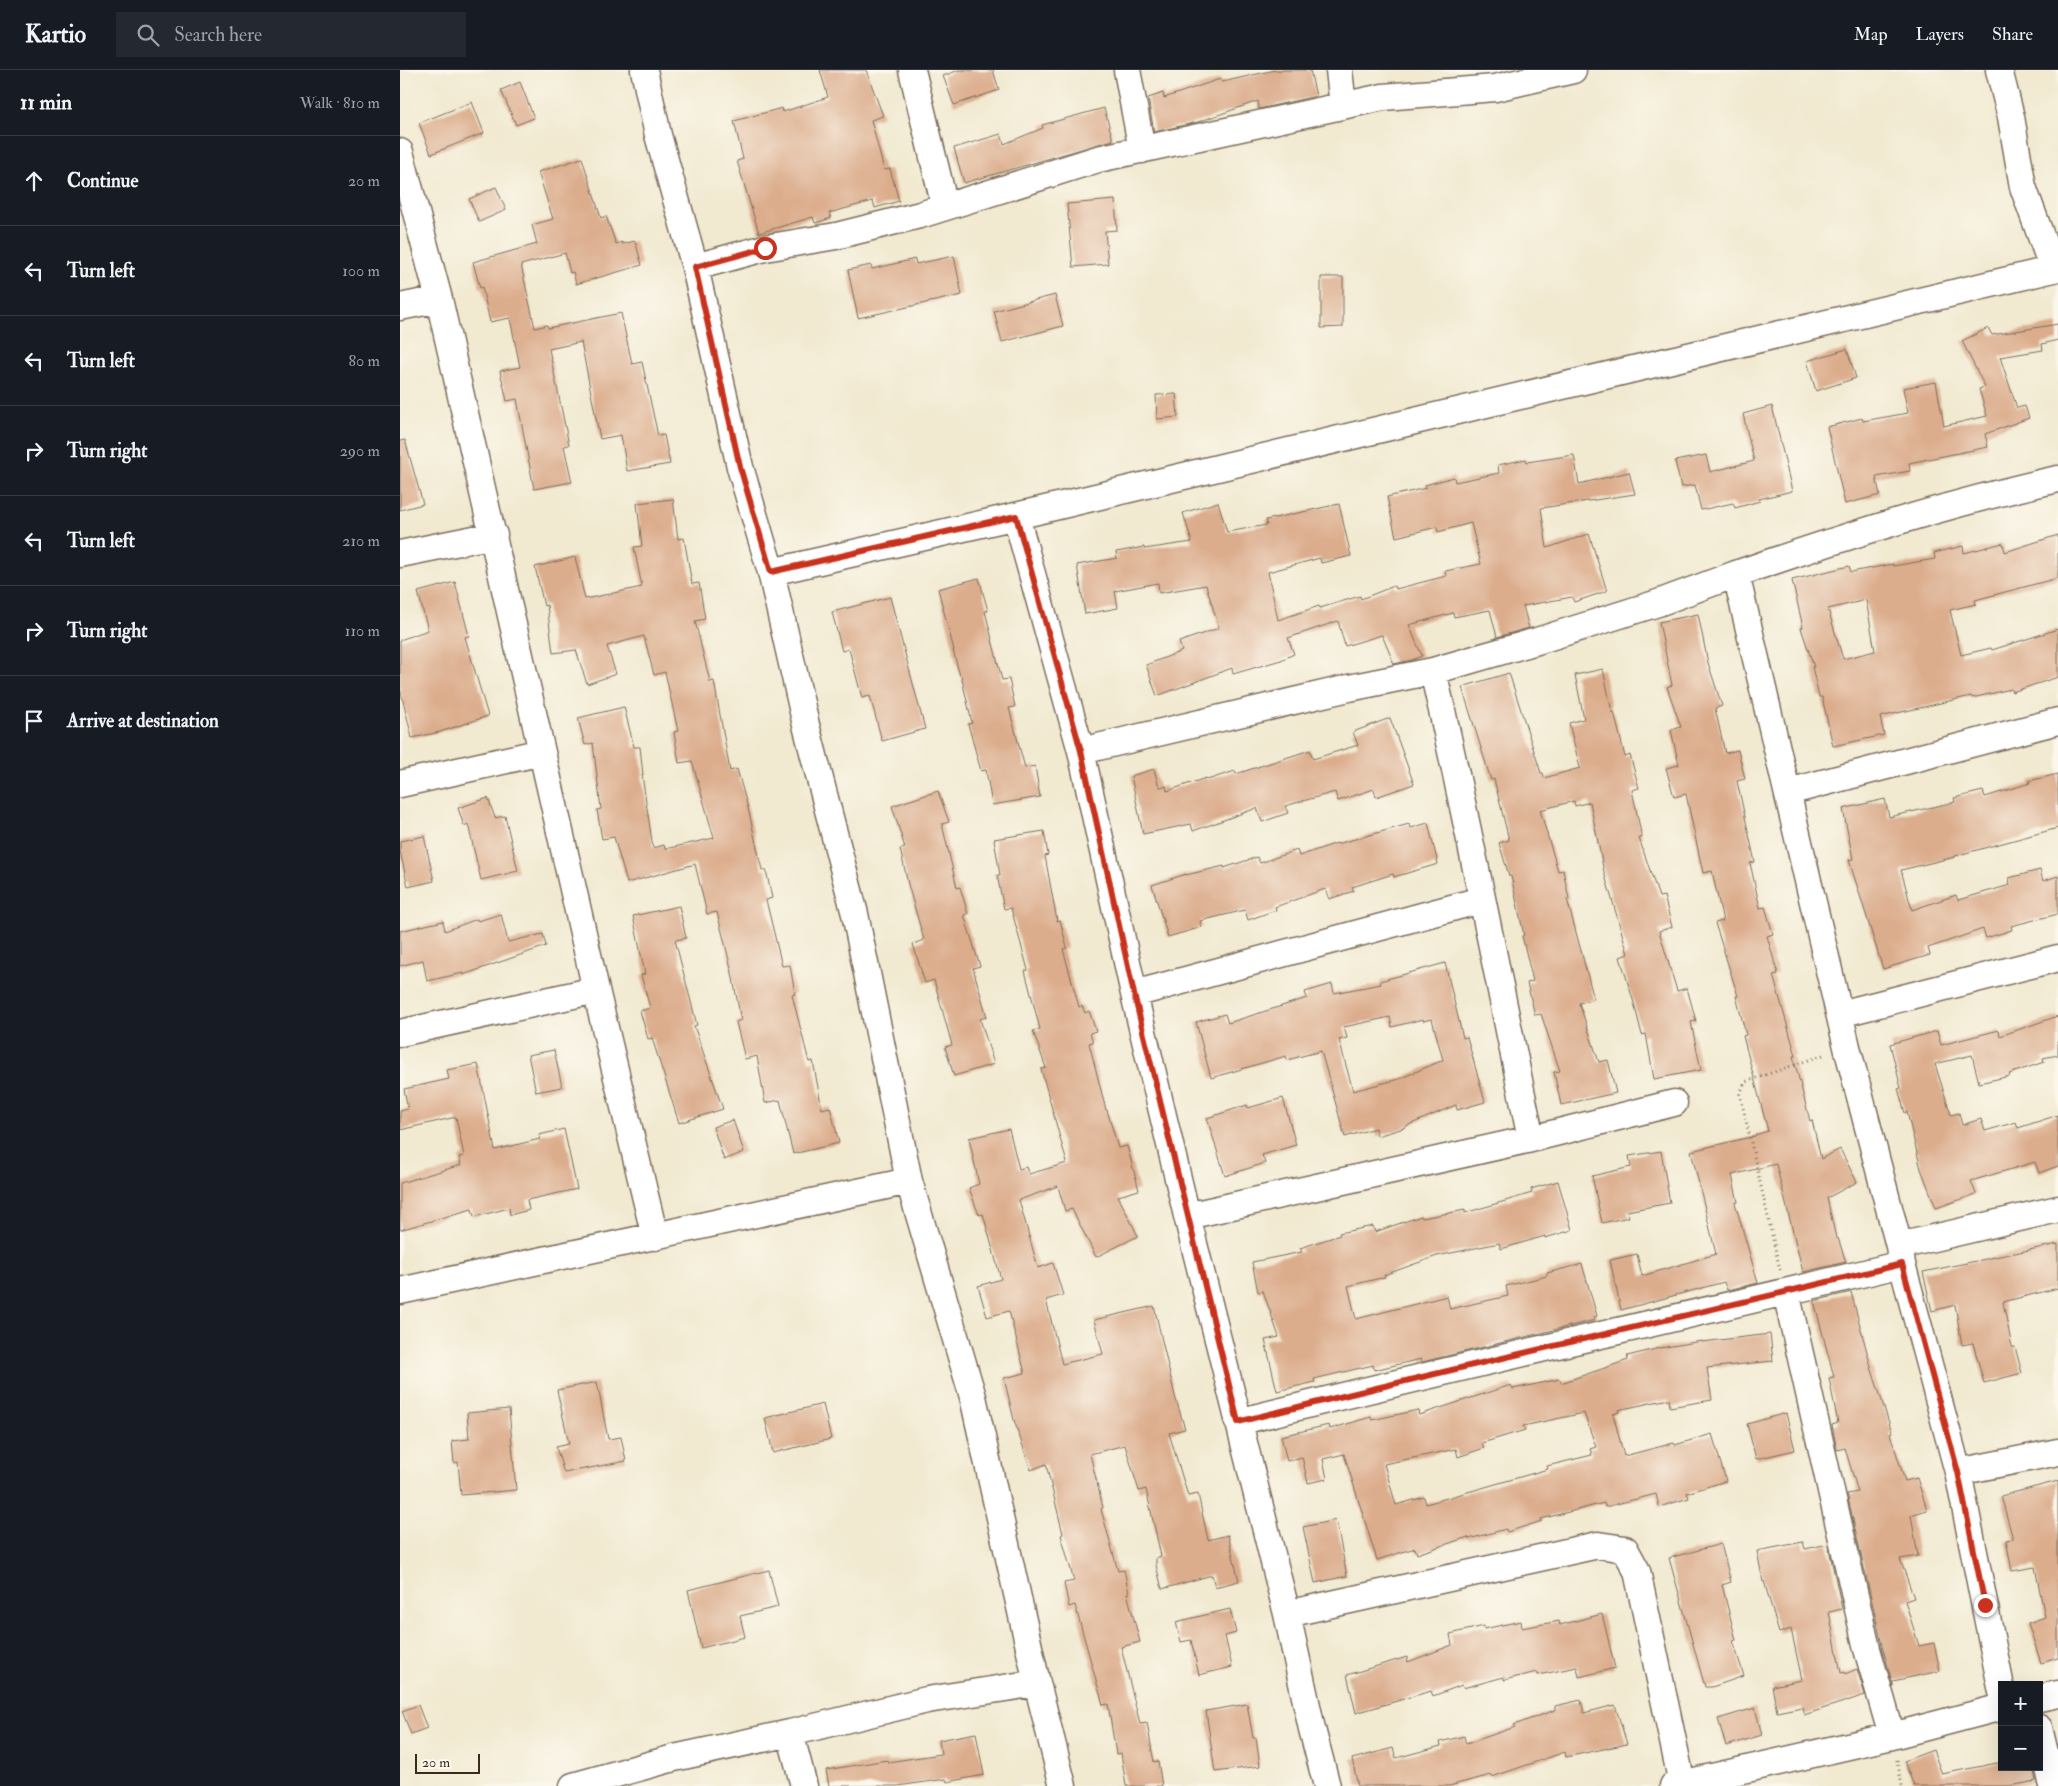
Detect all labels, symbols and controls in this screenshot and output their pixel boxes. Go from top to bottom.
search box [116,12,466,57]
text: Kartio [25,19,86,50]
icon: search [134,21,162,49]
text: Search here [174,23,262,47]
text: Map [1854,23,1888,46]
text: Layers [1916,23,1964,46]
text: Share [1992,23,2033,46]
text: 11 min [20,89,72,116]
text: Walk · 810 m [300,93,380,113]
icon: ahead [20,167,48,195]
text: Continue [67,169,138,193]
text: 20 m [348,171,380,191]
route start [754,237,777,260]
icon: left [20,257,48,285]
text: Turn left [67,259,135,283]
text: 100 m [342,261,380,281]
icon: left [20,347,48,375]
text: Turn left [67,349,135,373]
text: 80 m [349,351,380,371]
icon: right [20,437,48,465]
text: Turn right [67,439,147,463]
text: 290 m [340,441,380,461]
icon: left [20,527,48,555]
text: Turn left [67,529,135,553]
text: 210 m [342,531,380,551]
icon: right [20,617,48,645]
text: Turn right [67,619,147,643]
text: 110 m [345,621,380,641]
icon: arrive [20,707,48,735]
text: Arrive at destination [67,709,219,733]
route end [1974,1594,1997,1617]
map controls [1998,1681,2043,1771]
button: + [1998,1681,2043,1726]
button: − [1998,1726,2043,1771]
scale bar [415,1751,480,1774]
text: 20 m [422,1754,450,1771]

